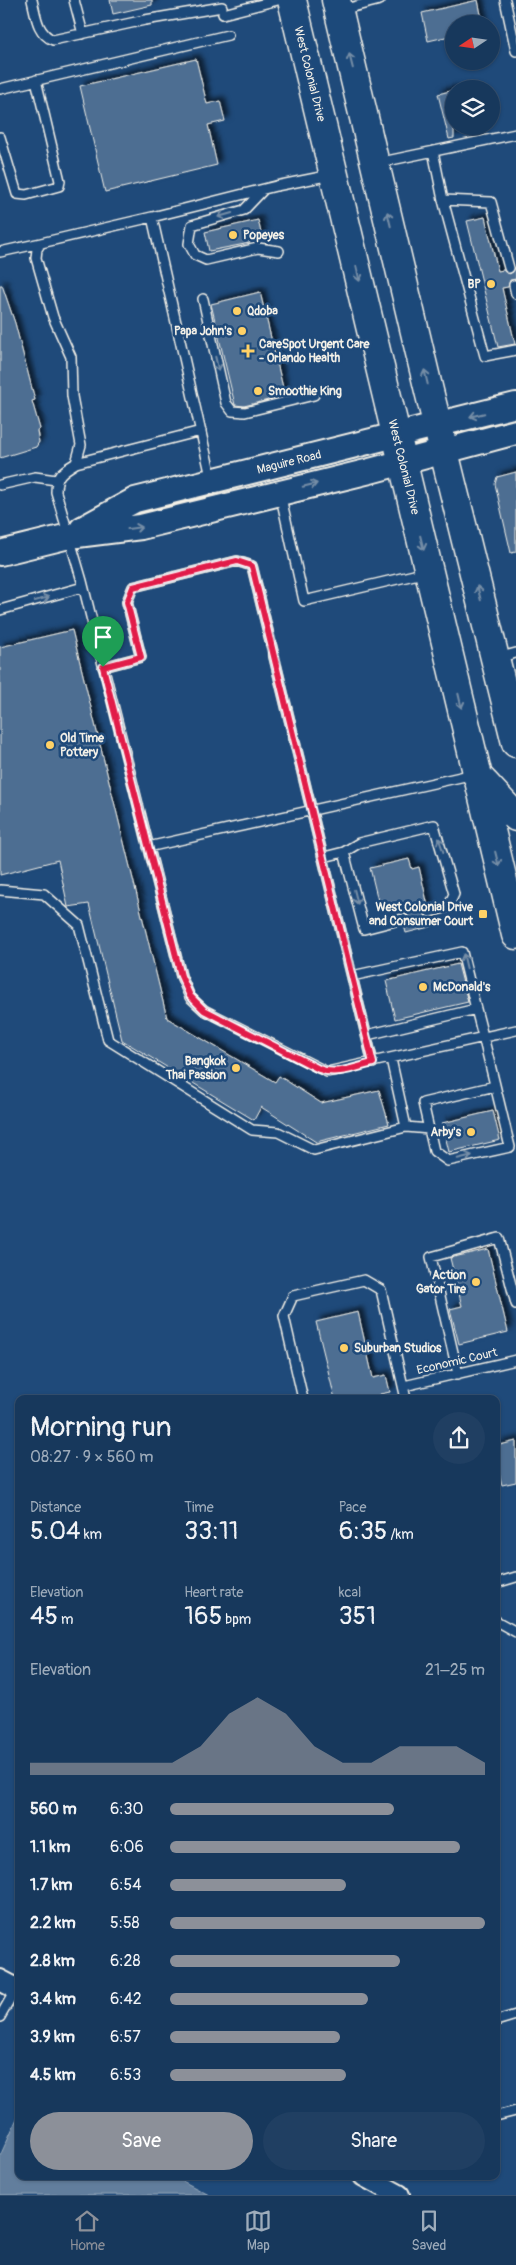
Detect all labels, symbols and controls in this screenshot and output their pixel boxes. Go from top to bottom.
north arrow [445,15,500,70]
map controls [445,15,500,135]
street label: West Colonial Drive [290,25,329,123]
one-way arrow [346,54,355,70]
button: layers [445,80,500,135]
one-way arrow [218,211,234,221]
one-way arrow [384,212,393,228]
place label: Popeyes [243,228,285,243]
marker: Popeyes [227,229,239,241]
one-way arrow [354,266,363,282]
place label: BP [468,277,481,292]
marker: BP [485,278,497,290]
place label: Qdoba [247,304,278,319]
marker: Qdoba [231,305,243,317]
place label: Papa John's [174,324,233,339]
marker: Papa John's [236,325,248,337]
place label: CareSpot Urgent Care - Orlando Health [259,337,371,366]
marker: CareSpot Urgent Care - Orlando Health [241,344,255,358]
one-way arrow [213,356,222,372]
one-way arrow [421,370,430,386]
place label: Smoothie King [268,384,342,399]
marker: Smoothie King [252,385,264,397]
one-way arrow [469,411,485,420]
street label: West Colonial Drive [384,418,423,516]
street label: Maguire Road [255,447,323,478]
one-way arrow [301,480,317,489]
one-way arrow [127,523,143,533]
one-way arrow [418,534,427,550]
one-way arrow [474,586,483,602]
one-way arrow [33,593,49,603]
pin [82,616,124,667]
icon: arrive [89,623,117,651]
one-way arrow [456,692,465,708]
place label: Old Time Pottery [60,731,105,760]
marker: Old Time Pottery [44,739,56,751]
one-way arrow [436,838,445,854]
one-way arrow [493,850,502,866]
one-way arrow [352,889,361,905]
place label: West Colonial Drive and Consumer Court [369,900,474,929]
marker: West Colonial Drive and Consumer Court [477,908,489,920]
one-way arrow [460,954,469,970]
place label: McDonald's [433,980,491,995]
marker: McDonald's [417,981,429,993]
place label: Bangkok Thai Passion [165,1054,227,1083]
marker: Bangkok Thai Passion [230,1062,242,1074]
place label: Arby's [430,1125,462,1140]
marker: Arby's [465,1126,477,1138]
one-way arrow [457,1152,473,1161]
place label: Action Gator Tire [416,1268,467,1297]
marker: Action Gator Tire [470,1276,482,1288]
place label: Suburban Studios [354,1341,442,1356]
marker: Suburban Studios [338,1342,350,1354]
street label: Economic Court [415,1345,499,1378]
text: Morning run [30,1410,172,1445]
button: share [433,1412,485,1464]
text: 08:27 · 9 × 560 m [30,1447,153,1467]
text: Distance [30,1499,81,1516]
text: Time [184,1499,214,1516]
text: Pace [339,1499,366,1516]
text: 5.04 [30,1516,81,1547]
text: 33:11 [184,1516,238,1547]
text: 6:35 [339,1516,387,1547]
text: km [81,1526,102,1543]
text: /km [387,1526,414,1543]
text: Elevation [30,1584,83,1601]
text: Heart rate [184,1584,243,1601]
text: kcal [339,1584,361,1601]
text: 45 [30,1601,58,1632]
text: 165 [184,1601,222,1632]
text: 351 [339,1601,376,1632]
text: m [58,1611,74,1628]
text: bpm [222,1611,251,1628]
text: Elevation [30,1660,91,1680]
text: 21–25 m [425,1660,485,1680]
text: 560 m [30,1799,77,1819]
text: 6:30 [110,1799,143,1819]
text: 1.1 km [30,1837,70,1857]
text: 6:06 [110,1837,144,1857]
text: 1.7 km [30,1875,73,1895]
text: 6:54 [110,1875,142,1895]
text: 2.2 km [30,1913,76,1933]
text: 5:58 [110,1913,140,1933]
text: 2.8 km [30,1951,75,1971]
text: 6:28 [110,1951,141,1971]
text: 3.4 km [30,1989,76,2009]
text: 6:42 [110,1989,142,2009]
text: 3.9 km [30,2027,75,2047]
text: 6:57 [110,2027,141,2047]
text: 4.5 km [30,2065,76,2085]
text: 6:53 [110,2065,141,2085]
button: Save [30,2112,253,2170]
button: Share [263,2112,485,2170]
tab: Home [70,2207,105,2254]
tab: Map [244,2207,272,2254]
tab: Saved [412,2207,446,2254]

